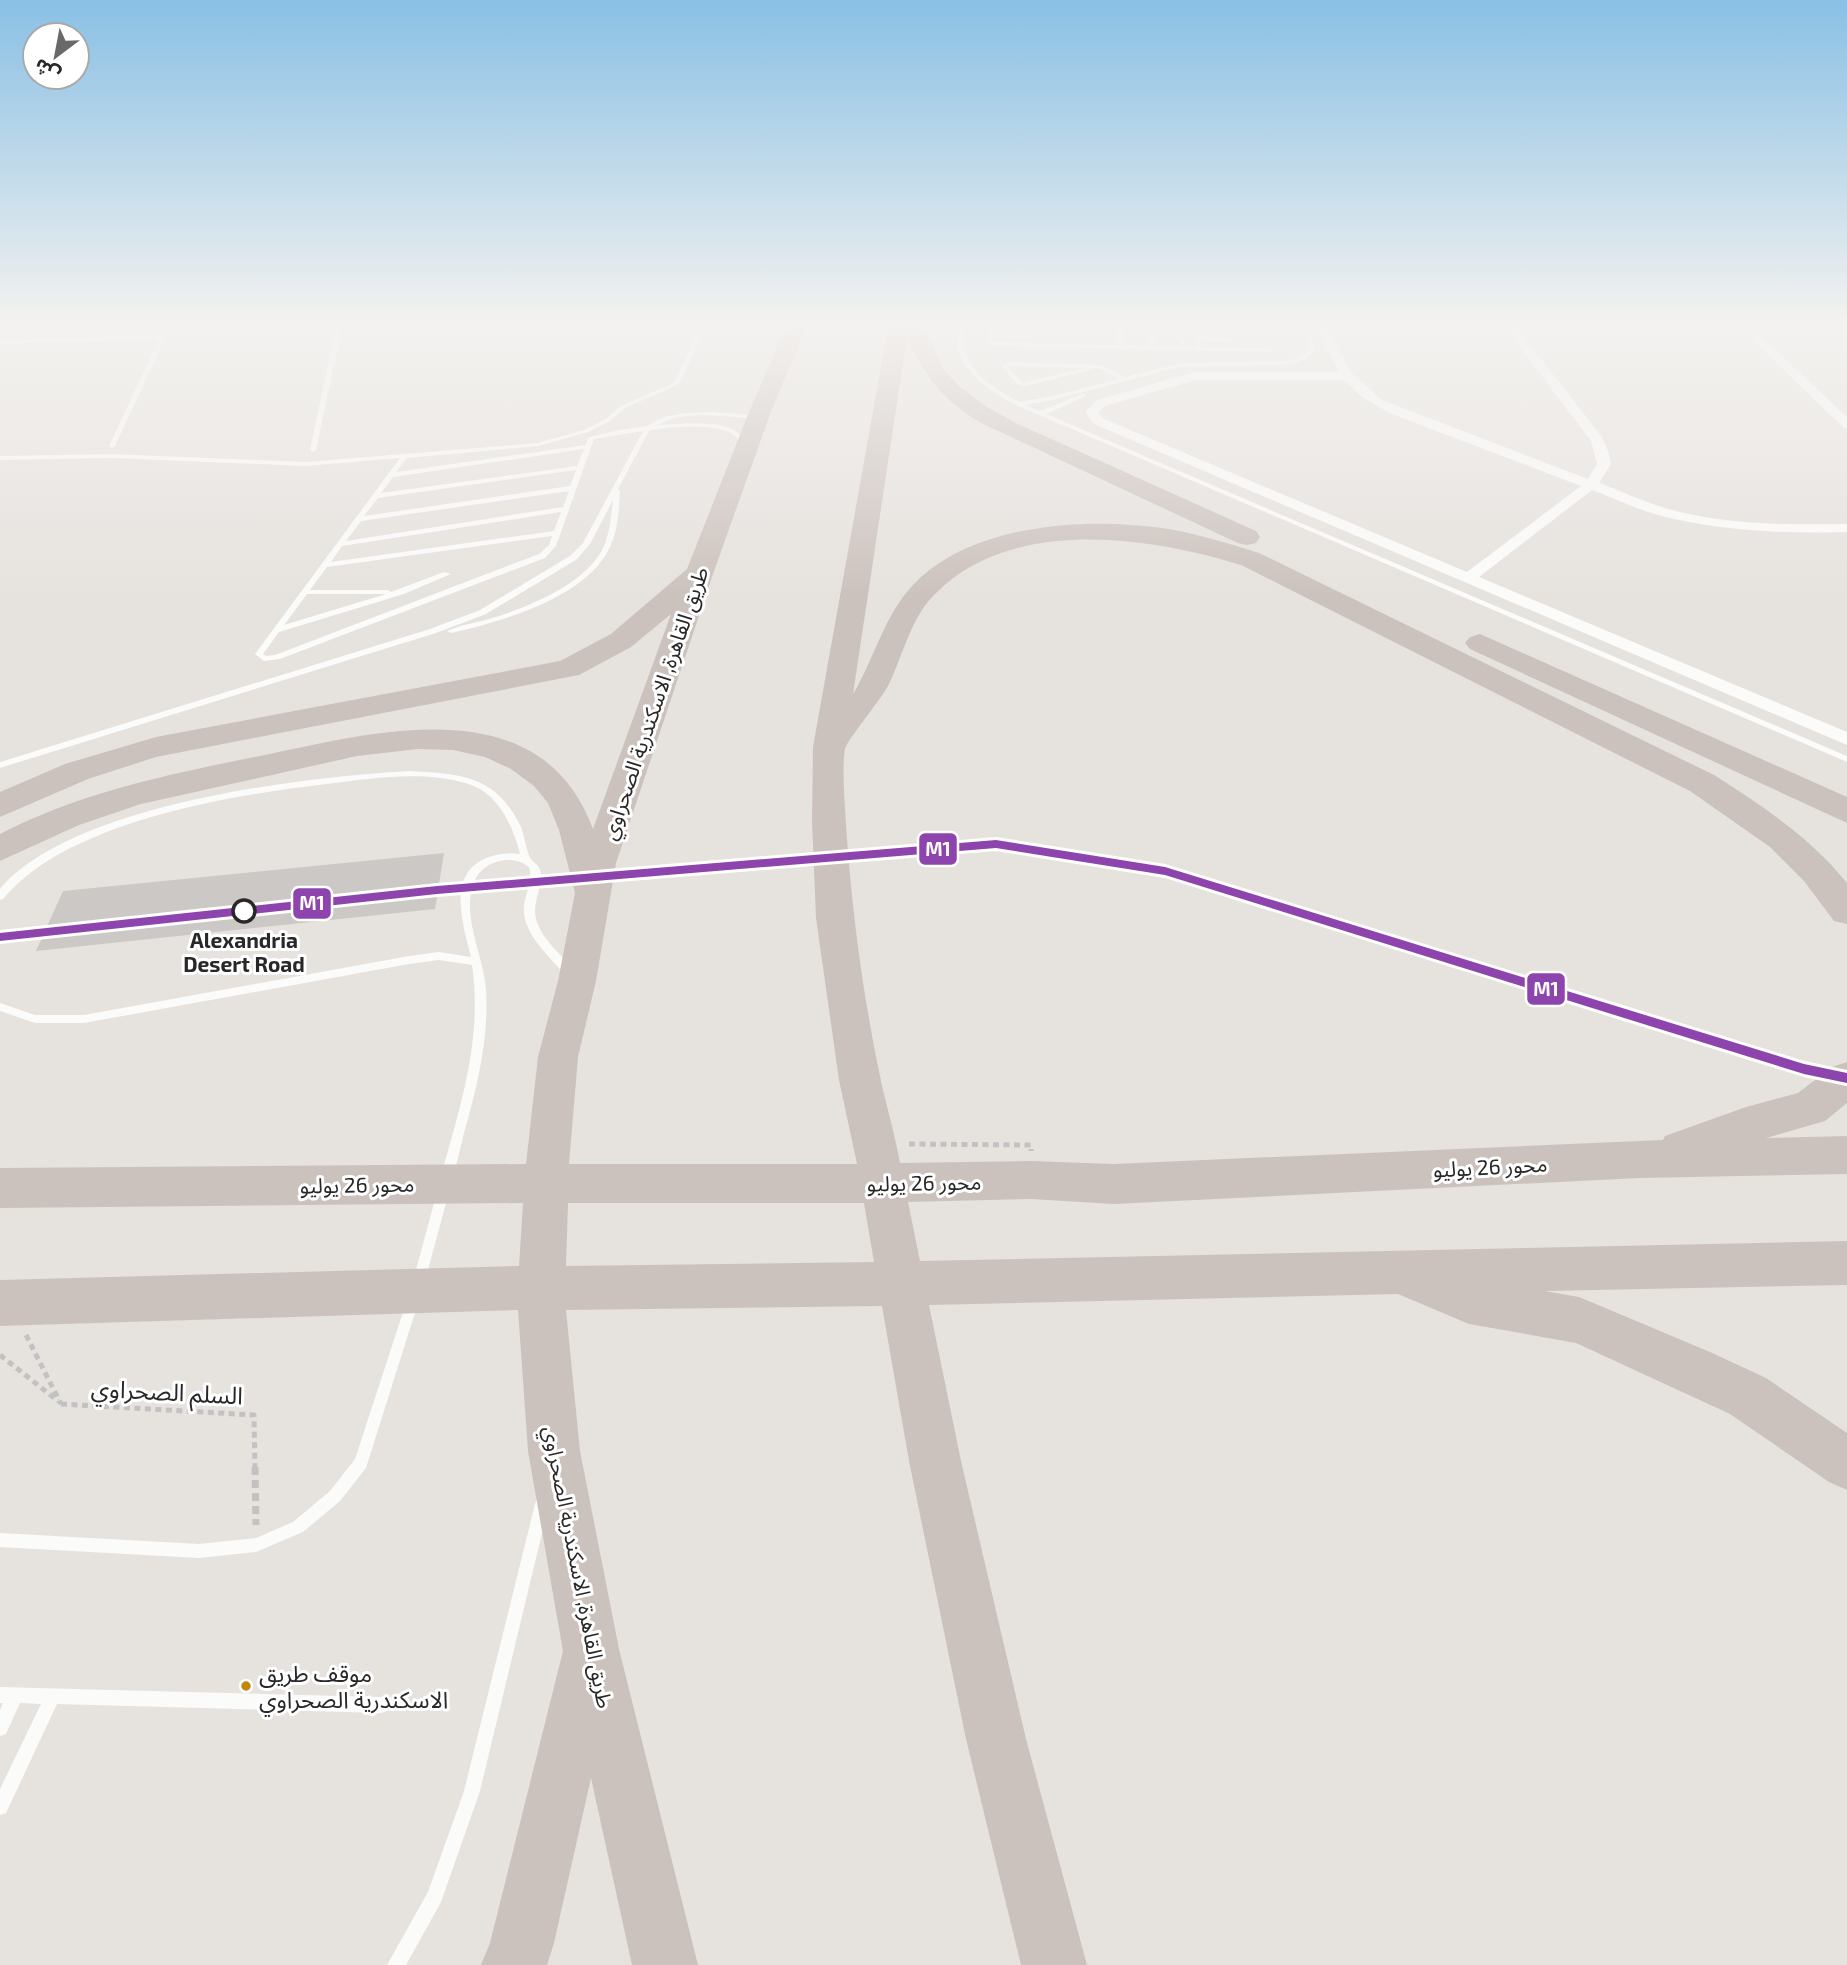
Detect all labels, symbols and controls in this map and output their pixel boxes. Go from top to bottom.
north arrow [21,21,91,91]
text: ش [30,54,64,87]
street label: طريق القاهرة, الاسكندرية الصحراوي [595,563,717,844]
line badge: M1 [918,832,958,866]
text: M1 [925,837,951,860]
line badge: M1 [292,887,332,920]
text: M1 [299,891,325,914]
marker: Alexandria Desert Road [232,899,256,923]
place label: Alexandria Desert Road [183,927,305,976]
line badge: M1 [1526,972,1566,1006]
text: M1 [1533,977,1559,1000]
street label: محور 26 يوليو [1432,1151,1548,1182]
street label: محور 26 يوليو [866,1169,982,1196]
street label: محور 26 يوليو [299,1171,415,1198]
street label: السلم الصحراوي [90,1373,244,1415]
street label: طريق القاهرة, الاسكندرية الصحراوي [535,1424,619,1711]
place label: موقف طريق الاسكندرية الصحراوي [259,1659,448,1717]
marker: موقف طريق الاسكندرية الصحراوي [239,1679,253,1693]

